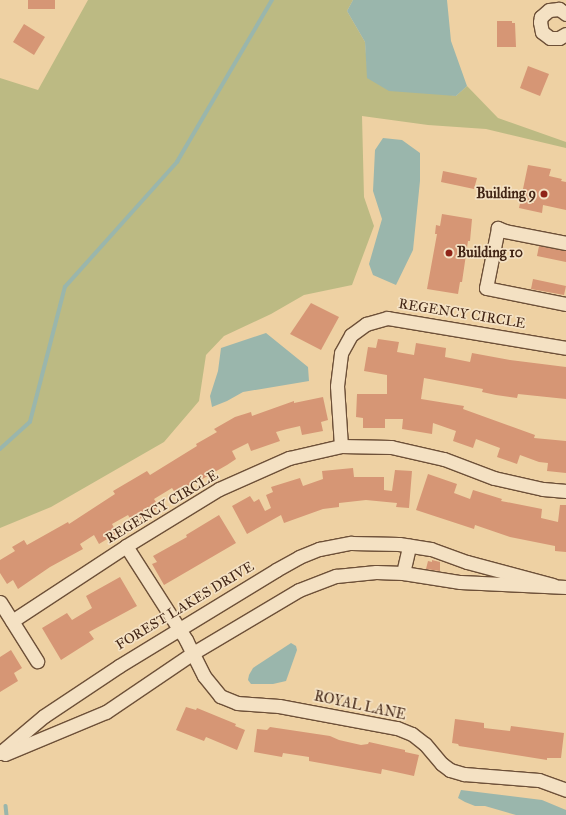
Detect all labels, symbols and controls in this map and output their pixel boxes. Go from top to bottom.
place label: Building 9 [476,186,536,202]
marker: Building 9 [539,189,549,199]
place label: Building 10 [457,245,523,261]
marker: Building 10 [444,248,454,258]
street label: REGENCY CIRCLE [397,296,527,332]
street label: REGENCY CIRCLE [103,467,221,547]
street label: FOREST LAKES DRIVE [113,558,257,654]
street label: ROYAL LANE [313,688,407,724]

